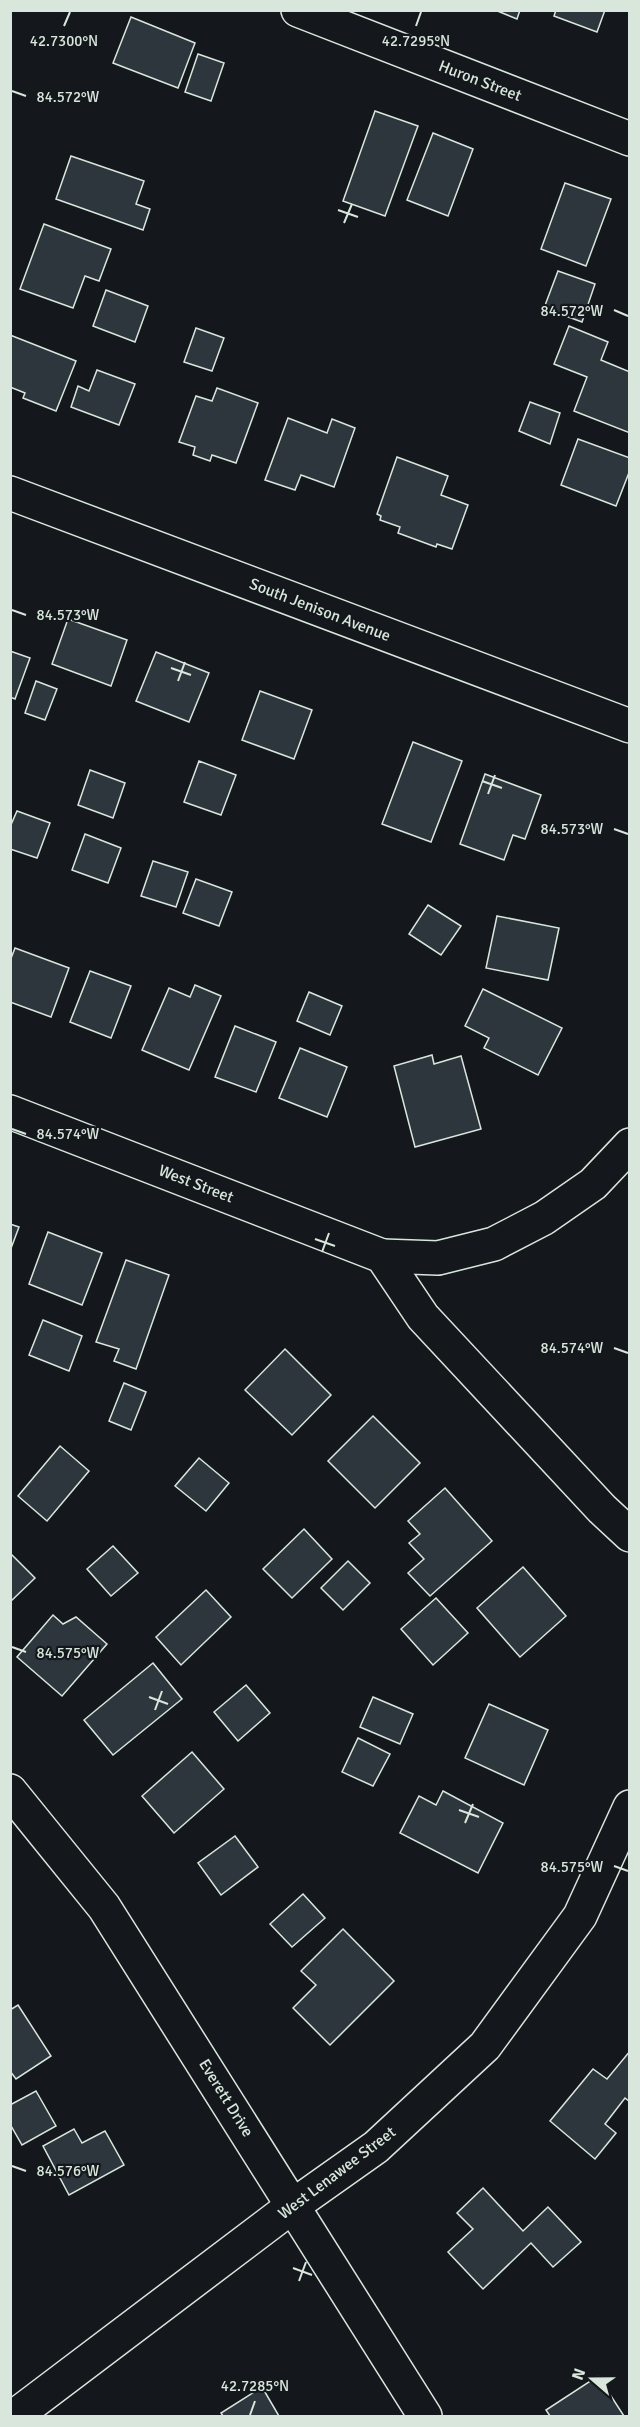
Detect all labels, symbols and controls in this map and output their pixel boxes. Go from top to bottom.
text: 42.7300°N [30,32,98,50]
text: 42.7295°N [382,32,450,50]
street label: Huron Street [436,56,525,106]
text: 84.572°W [37,88,100,106]
text: 84.572°W [541,302,604,320]
street label: South Jenison Avenue [247,574,393,646]
text: 84.573°W [37,606,100,624]
text: 84.573°W [541,820,604,838]
text: 84.574°W [37,1125,100,1143]
street label: West Street [156,1161,237,1208]
text: 84.574°W [541,1339,604,1357]
text: 84.575°W [37,1644,100,1662]
text: 84.575°W [541,1858,604,1876]
street label: Everett Drive [194,2055,258,2141]
street label: West Lenawee Street [274,2122,400,2224]
text: 84.576°W [37,2162,100,2180]
north arrow [562,2349,622,2409]
text: N [568,2366,590,2383]
text: 42.7285°N [221,2377,289,2395]

